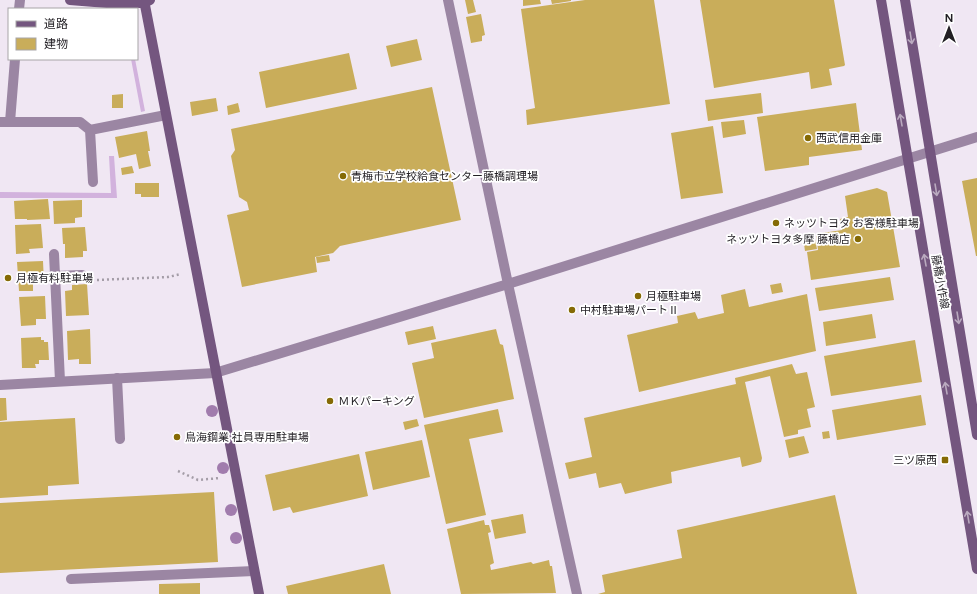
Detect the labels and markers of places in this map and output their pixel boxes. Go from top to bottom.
place label: 西武信用金庫 [816,132,882,145]
marker: 西武信用金庫 [803,133,813,143]
place label: 青梅市立学校給食センター藤橋調理場 [351,170,538,183]
marker: 青梅市立学校給食センター藤橋調理場 [338,171,348,181]
place label: ネッツトヨタ お客様駐車場 [784,217,919,230]
marker: ネッツトヨタ お客様駐車場 [771,218,781,228]
place label: ネッツトヨタ多摩 藤橋店 [726,233,850,246]
marker: ネッツトヨタ多摩 藤橋店 [853,234,863,244]
place label: 月極有料駐車場 [16,272,93,285]
marker: 月極有料駐車場 [3,273,13,283]
place label: 月極駐車場 [646,290,701,303]
marker: 月極駐車場 [633,291,643,301]
place label: 中村駐車場パートⅡ [580,304,679,317]
marker: 中村駐車場パートⅡ [567,305,577,315]
place label: ＭＫパーキング [338,395,415,408]
marker: ＭＫパーキング [325,396,335,406]
place label: 鳥海鋼業 社員専用駐車場 [185,431,309,444]
marker: 鳥海鋼業 社員専用駐車場 [172,432,182,442]
place label: 三ツ原西 [893,454,937,467]
marker: 三ツ原西 [940,455,950,465]

